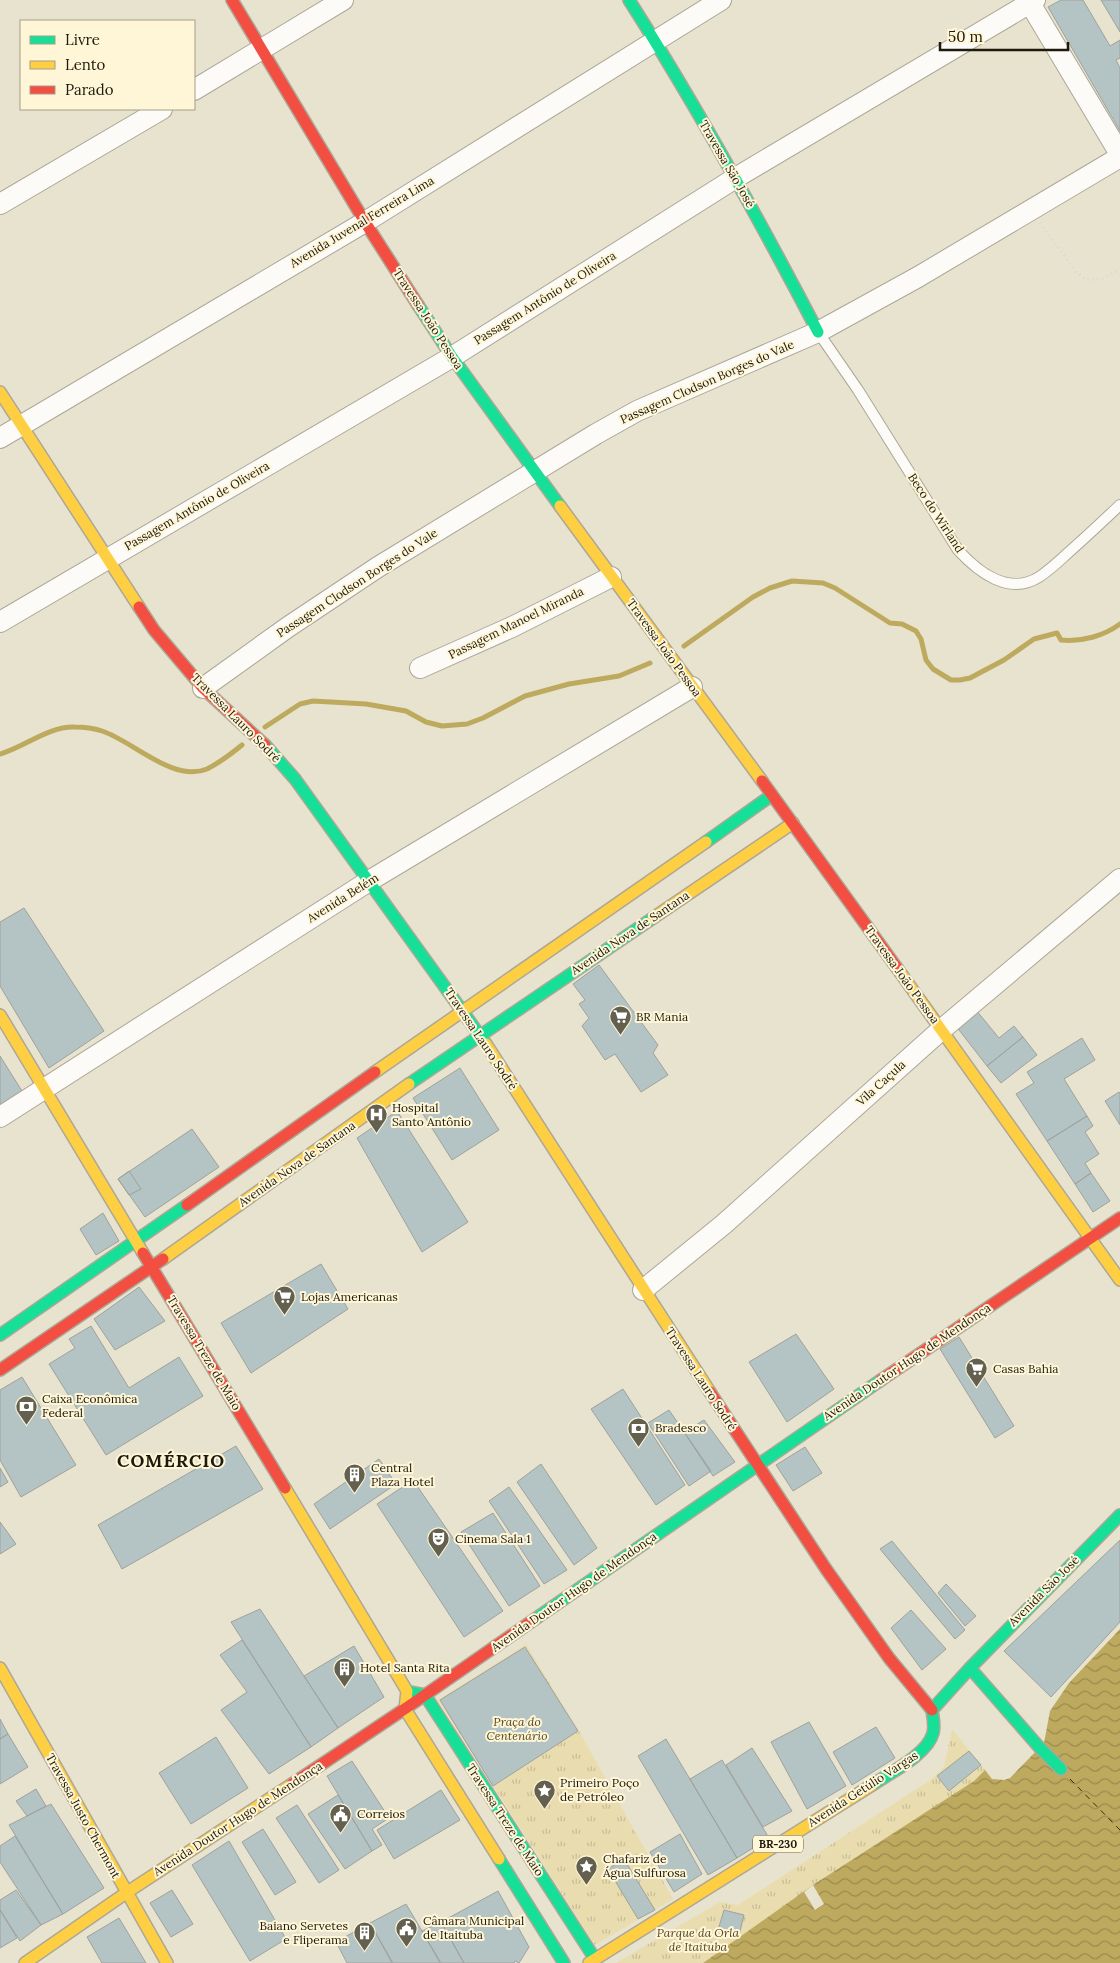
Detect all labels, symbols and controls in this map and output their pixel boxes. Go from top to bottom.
legend [20,20,195,110]
scale bar [940,20,1068,52]
text: 50 m [948,27,983,46]
text: Livre [65,30,100,49]
text: Lento [65,55,106,74]
text: Parado [65,80,114,99]
street label: Travessa São José [696,117,759,210]
street label: Avenida Juvenal Ferreira Lima [286,172,437,271]
street label: Passagem Antônio de Oliveira [471,247,619,348]
street label: Travessa João Pessoa [390,265,467,372]
street label: Passagem Clodson Borges do Vale [618,336,797,427]
street label: Passagem Antônio de Oliveira [122,458,272,553]
street label: Beco do Wirland [905,470,968,555]
street label: Passagem Clodson Borges do Vale [273,525,440,640]
street label: Passagem Manoel Miranda [446,583,586,662]
street label: Travessa João Pessoa [624,596,705,700]
street label: Travessa Lauro Sodré [189,670,284,766]
street label: Avenida Belém [303,869,381,926]
street label: Avenida Nova de Santana [567,887,692,978]
street label: Travessa João Pessoa [862,923,943,1027]
street label: Travessa Lauro Sodré [442,985,521,1093]
supermarket icon: BR Mania [608,1005,632,1036]
place label: BR Mania [636,1009,688,1024]
street label: Vila Caçula [852,1057,908,1109]
place label: Hospital Santo Antônio [392,1100,471,1129]
hospital icon: Hospital Santo Antônio [364,1103,388,1134]
street label: Avenida Nova de Santana [234,1117,358,1210]
supermarket icon: Lojas Americanas [273,1285,297,1316]
place label: Lojas Americanas [301,1289,398,1304]
street label: Travessa Treze de Maio [164,1293,245,1413]
street label: Avenida Doutor Hugo de Mendonça [819,1300,993,1424]
street label: Travessa Lauro Sodré [662,1324,741,1434]
supermarket icon: Casas Bahia [965,1357,989,1388]
place label: Casas Bahia [993,1361,1058,1376]
place label: Caixa Econômica Federal [42,1391,137,1420]
bank icon: Caixa Econômica Federal [14,1394,38,1425]
bank icon: Bradesco [627,1416,651,1447]
place label: Bradesco [655,1420,706,1435]
district label: COMÉRCIO [117,1449,225,1472]
place label: Central Plaza Hotel [371,1460,434,1489]
building icon: Central Plaza Hotel [343,1463,367,1494]
theatre icon: Cinema Sala 1 [427,1527,451,1558]
street label: Avenida Doutor Hugo de Mendonça [487,1528,659,1655]
place label: Cinema Sala 1 [455,1531,531,1546]
street label: Avenida São José [1005,1552,1082,1630]
building icon: Hotel Santa Rita [332,1656,356,1687]
place label: Hotel Santa Rita [360,1660,450,1675]
park label: Praça do Centenário [487,1714,548,1743]
street label: Avenida Getúlio Vargas [804,1747,921,1830]
street label: Travessa Justo Chermont [43,1751,124,1881]
street label: Avenida Doutor Hugo de Mendonça [149,1758,325,1880]
street label: Travessa Treze de Maio [463,1761,547,1879]
place label: Primeiro Poço de Petróleo [560,1775,639,1804]
place icon: Primeiro Poço de Petróleo [532,1778,556,1809]
public building icon: Correios [329,1802,353,1833]
place label: Correios [357,1806,406,1821]
road number: BR-230 [753,1836,803,1852]
place label: Chafariz de Água Sulfurosa [602,1851,686,1880]
place icon: Chafariz de Água Sulfurosa [575,1854,599,1885]
place label: Câmara Municipal de Itaituba [423,1913,524,1942]
public building icon: Câmara Municipal de Itaituba [395,1916,419,1947]
place label: Baiano Servetes e Fliperama [260,1918,348,1947]
building icon: Baiano Servetes e Fliperama [352,1921,376,1952]
park label: Parque da Orla de Itaituba [657,1925,740,1954]

